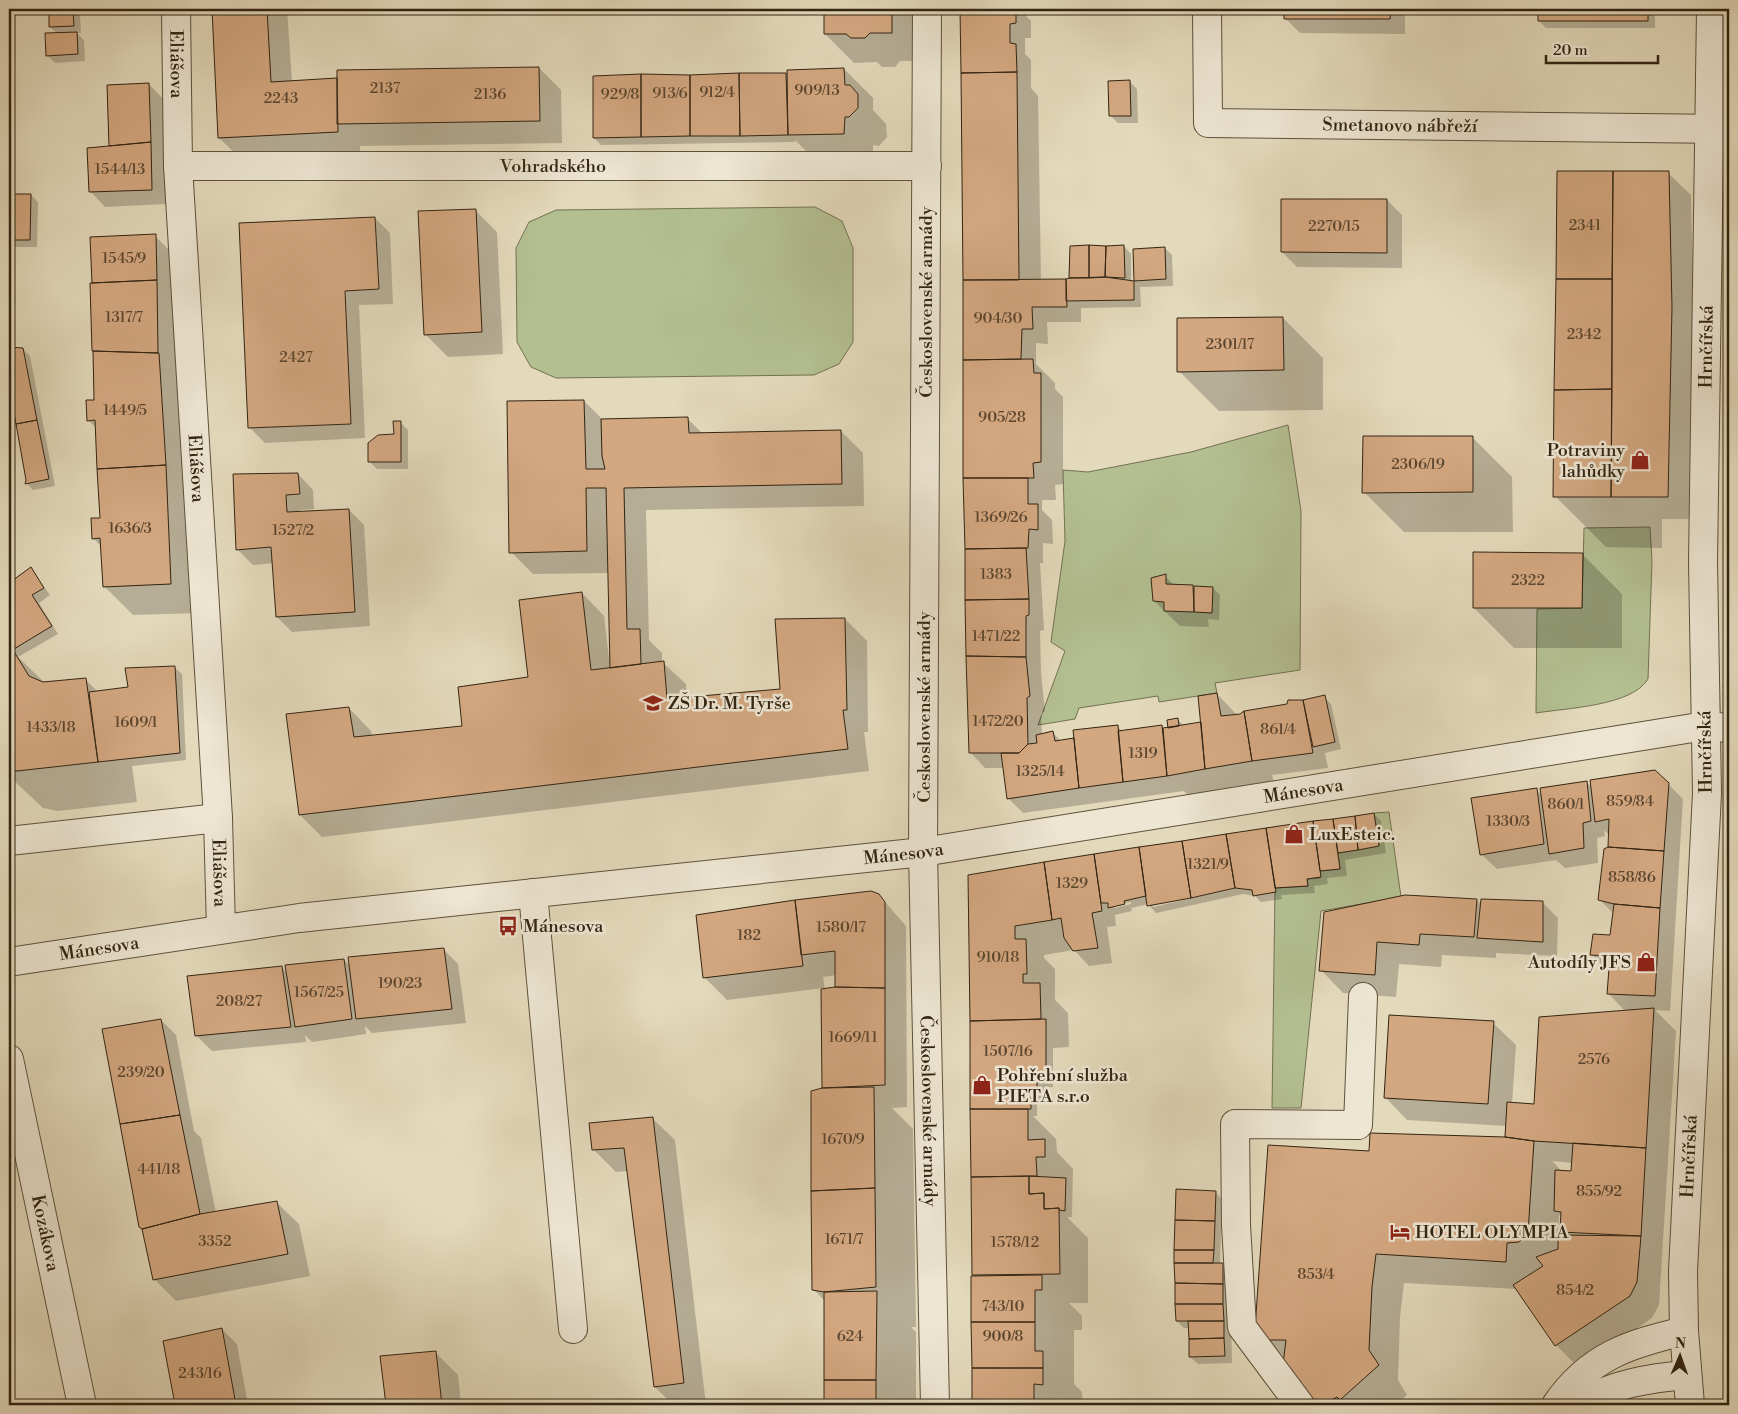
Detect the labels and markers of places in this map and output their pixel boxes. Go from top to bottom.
place label: Potraviny lahůdky [1547,439,1625,483]
shop icon: Potraviny lahůdky [1629,449,1651,471]
school or university icon: ZŠ Dr. M. Tyrše [642,692,664,714]
place label: ZŠ Dr. M. Tyrše [668,692,791,715]
shop icon: LuxEsteic. [1283,823,1305,845]
place label: LuxEsteic. [1309,823,1395,846]
bus stop icon: Mánesova [497,915,519,937]
place label: Mánesova [523,915,604,938]
place label: Autodíly JFS [1527,951,1631,974]
shop icon: Autodíly JFS [1635,951,1657,973]
place label: Pohřební služba PIETA s.r.o [997,1064,1129,1108]
shop icon: Pohřební služba PIETA s.r.o [971,1074,993,1096]
hotel icon: HOTEL OLYMPIA [1389,1221,1411,1243]
place label: HOTEL OLYMPIA [1415,1221,1569,1244]

